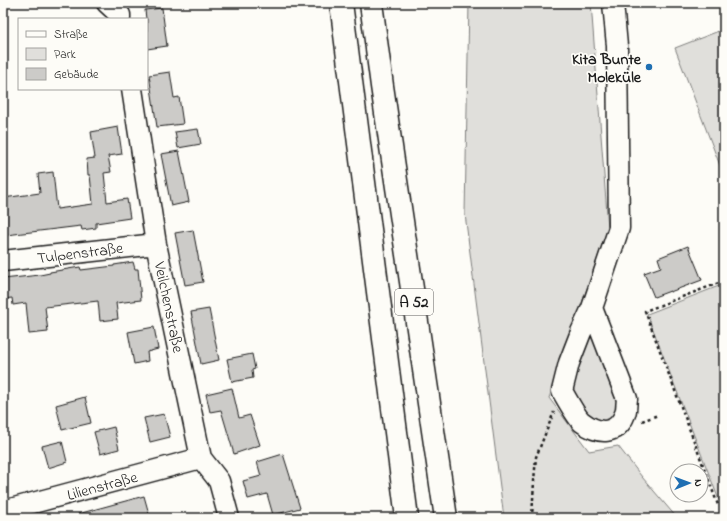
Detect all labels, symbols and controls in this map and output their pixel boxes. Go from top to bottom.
legend [18,18,148,90]
text: Straße [54,26,88,44]
text: Park [54,46,76,64]
place label: Kita Bunte Moleküle [572,48,642,90]
marker: Kita Bunte Moleküle [644,62,654,72]
text: Gebäude [54,66,99,84]
street label: Tulpenstraße [36,237,125,271]
street label: Veilchenstraße [146,259,190,356]
road number: A 52 [395,289,433,315]
north arrow [669,463,709,503]
street label: Lilienstraße [65,466,141,508]
text: N [690,479,706,487]

